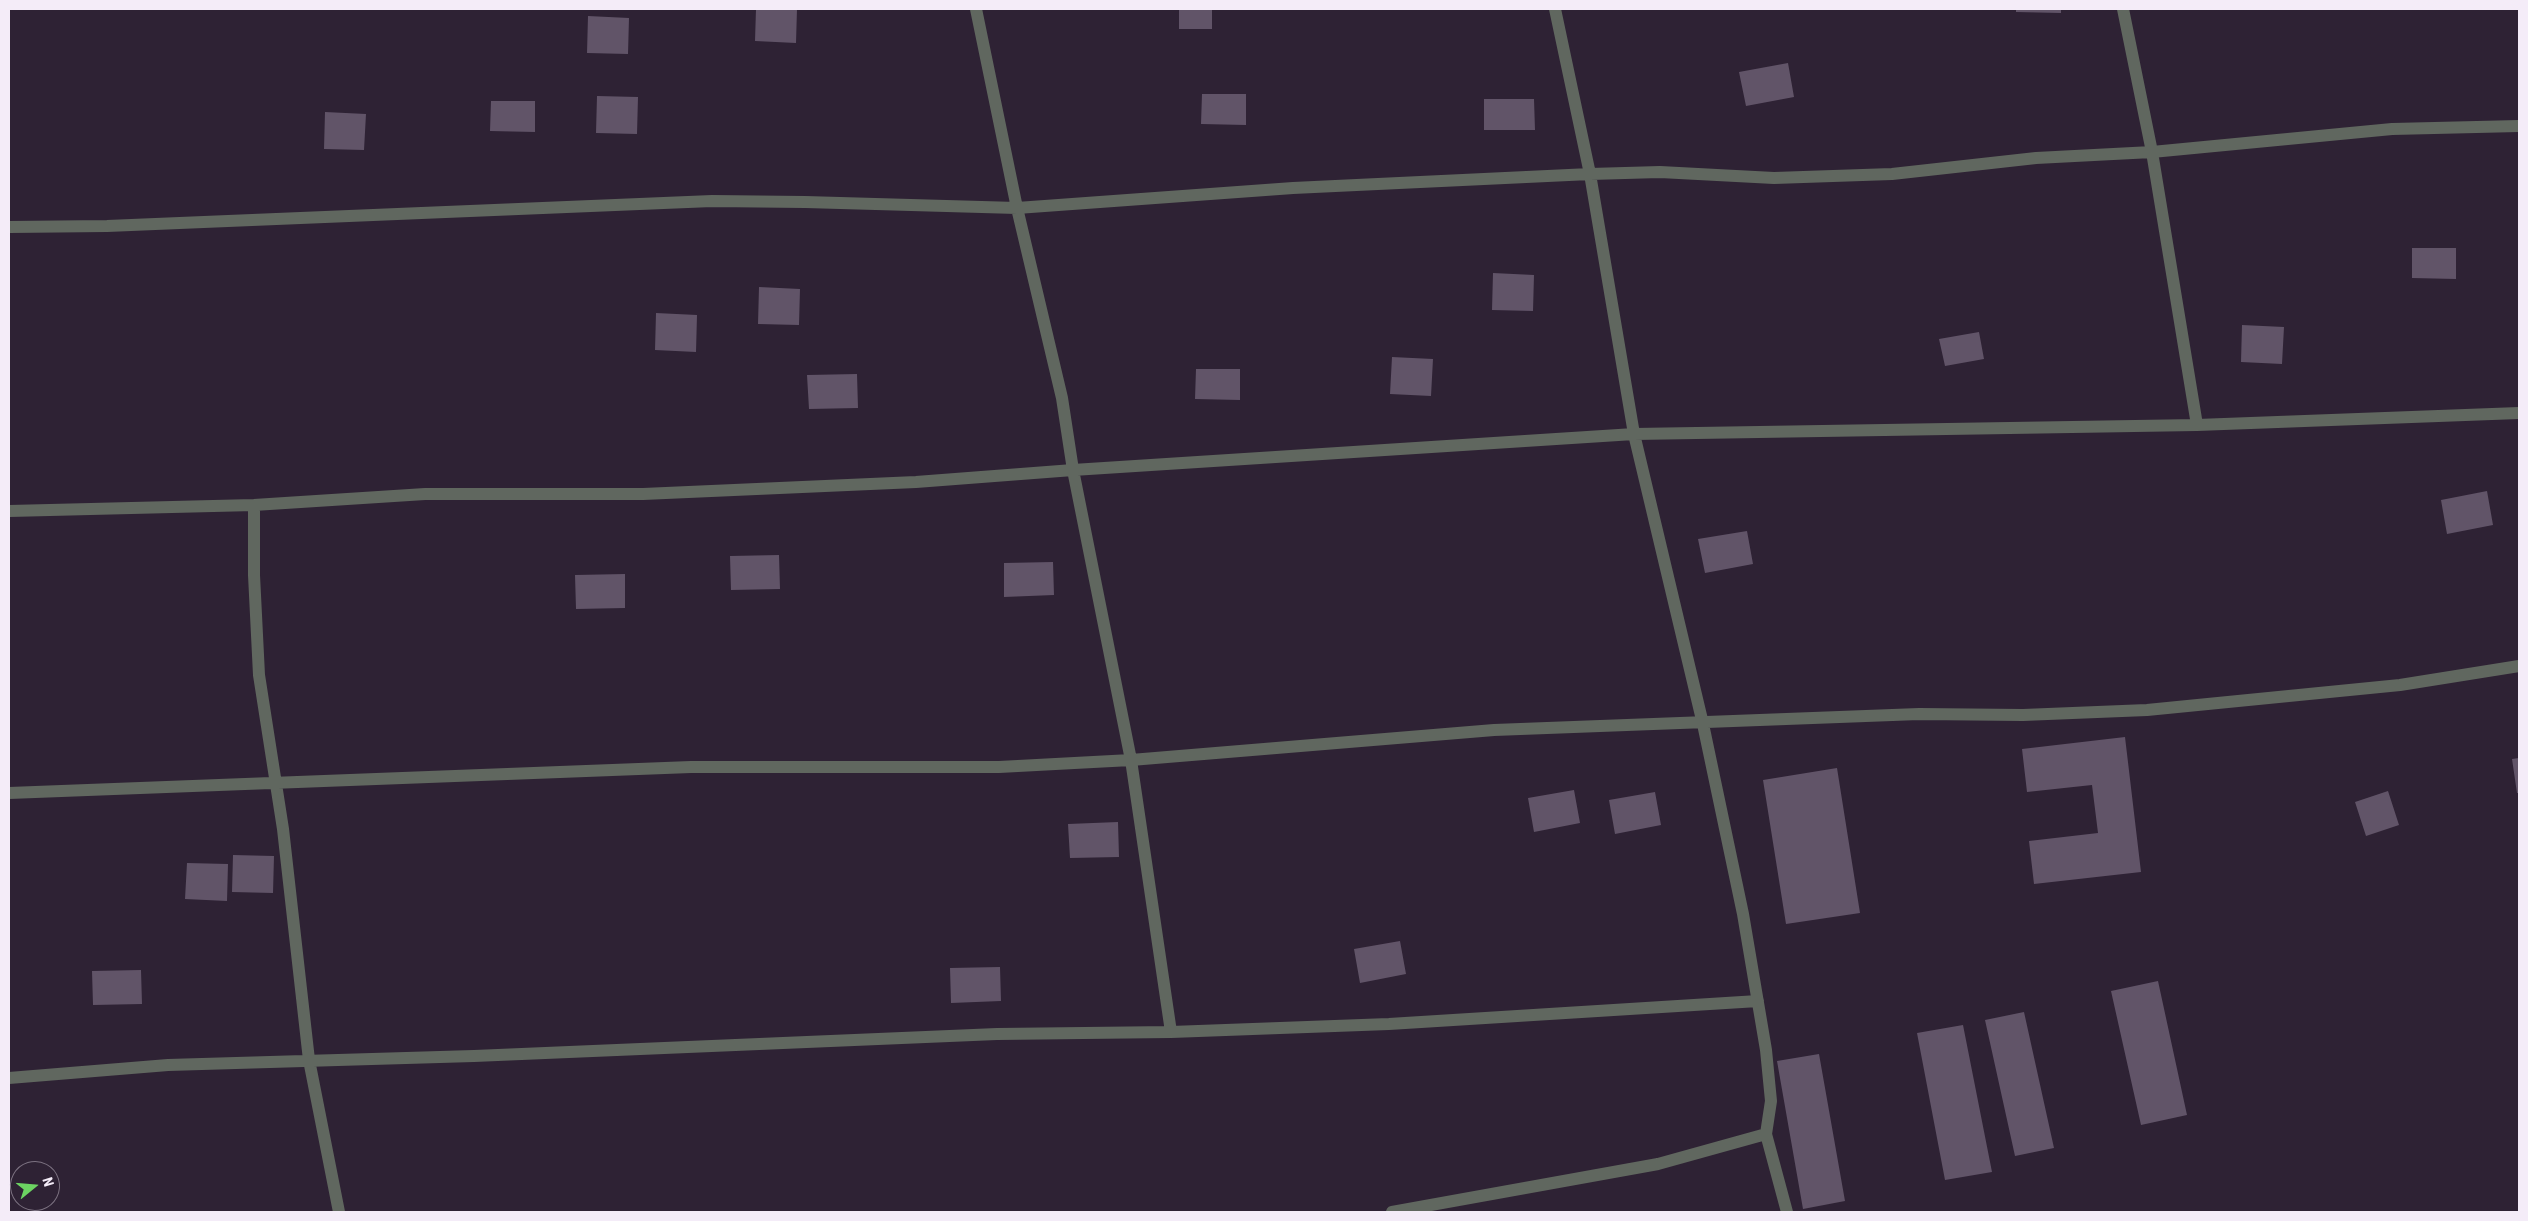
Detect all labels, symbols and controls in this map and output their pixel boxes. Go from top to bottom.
north arrow [10,1161,60,1211]
text: N [39,1175,57,1188]

